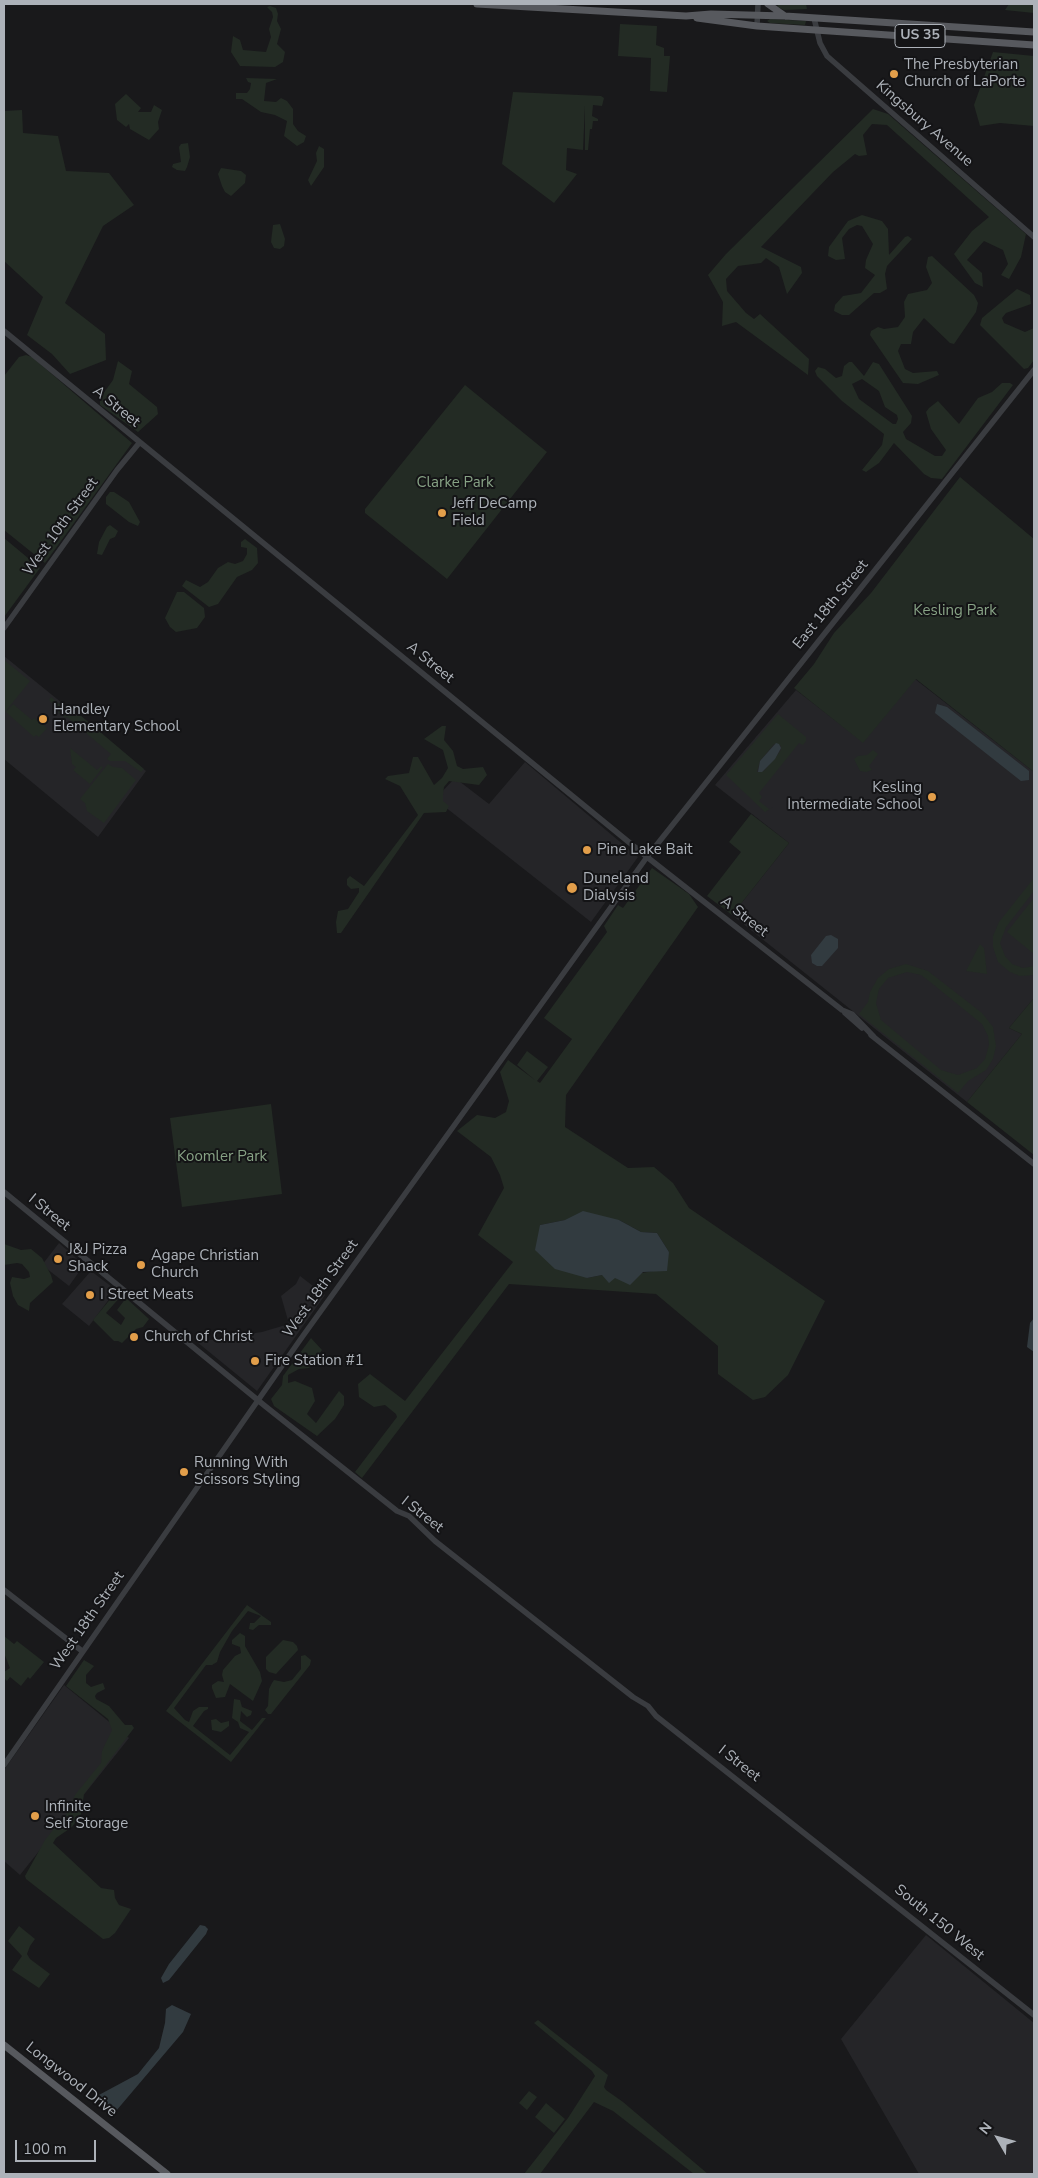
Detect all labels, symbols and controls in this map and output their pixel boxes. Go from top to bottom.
road number: US 35 [895,24,945,48]
place label: The Presbyterian Church of LaPorte [904,56,1025,91]
marker: The Presbyterian Church of LaPorte [888,68,900,80]
street label: Kingsbury Avenue [872,77,976,171]
street label: A Street [89,382,143,432]
park label: Clarke Park [417,474,493,492]
street label: West 10th Street [20,475,102,579]
place label: Jeff DeCamp Field [452,495,537,530]
marker: Jeff DeCamp Field [436,507,448,519]
street label: East 18th Street [790,557,872,653]
park label: Kesling Park [913,602,997,620]
street label: A Street [403,638,457,688]
place label: Handley Elementary School [53,701,180,736]
marker: Handley Elementary School [37,713,49,725]
place label: Kesling Intermediate School [787,779,922,814]
marker: Kesling Intermediate School [926,791,938,803]
place label: Pine Lake Bait [597,841,692,859]
marker: Pine Lake Bait [581,844,593,856]
place label: Duneland Dialysis [583,870,649,905]
marker: Duneland Dialysis [565,881,579,895]
street label: A Street [717,893,771,941]
park label: Koomler Park [177,1148,267,1166]
street label: I Street [24,1191,74,1235]
street label: West 18th Street [280,1237,362,1341]
place label: J&J Pizza Shack [68,1241,127,1276]
place label: Agape Christian Church [151,1247,259,1282]
marker: J&J Pizza Shack [52,1253,64,1265]
marker: Agape Christian Church [135,1259,147,1271]
place label: I Street Meats [100,1286,194,1304]
marker: I Street Meats [84,1289,96,1301]
place label: Church of Christ [144,1328,253,1346]
marker: Church of Christ [128,1331,140,1343]
place label: Fire Station #1 [265,1352,364,1370]
marker: Fire Station #1 [249,1355,261,1367]
place label: Running With Scissors Styling [194,1454,300,1489]
marker: Running With Scissors Styling [178,1466,190,1478]
street label: I Street [397,1493,447,1537]
street label: West 18th Street [47,1568,129,1674]
street label: I Street [714,1742,764,1786]
place label: Infinite Self Storage [45,1798,128,1833]
marker: Infinite Self Storage [29,1810,41,1822]
street label: South 150 West [890,1881,988,1965]
street label: Longwood Drive [22,2039,120,2121]
north arrow [973,2113,1023,2163]
text: N [975,2118,996,2138]
scale bar [18,2130,99,2162]
text: 100 m [23,2139,67,2159]

